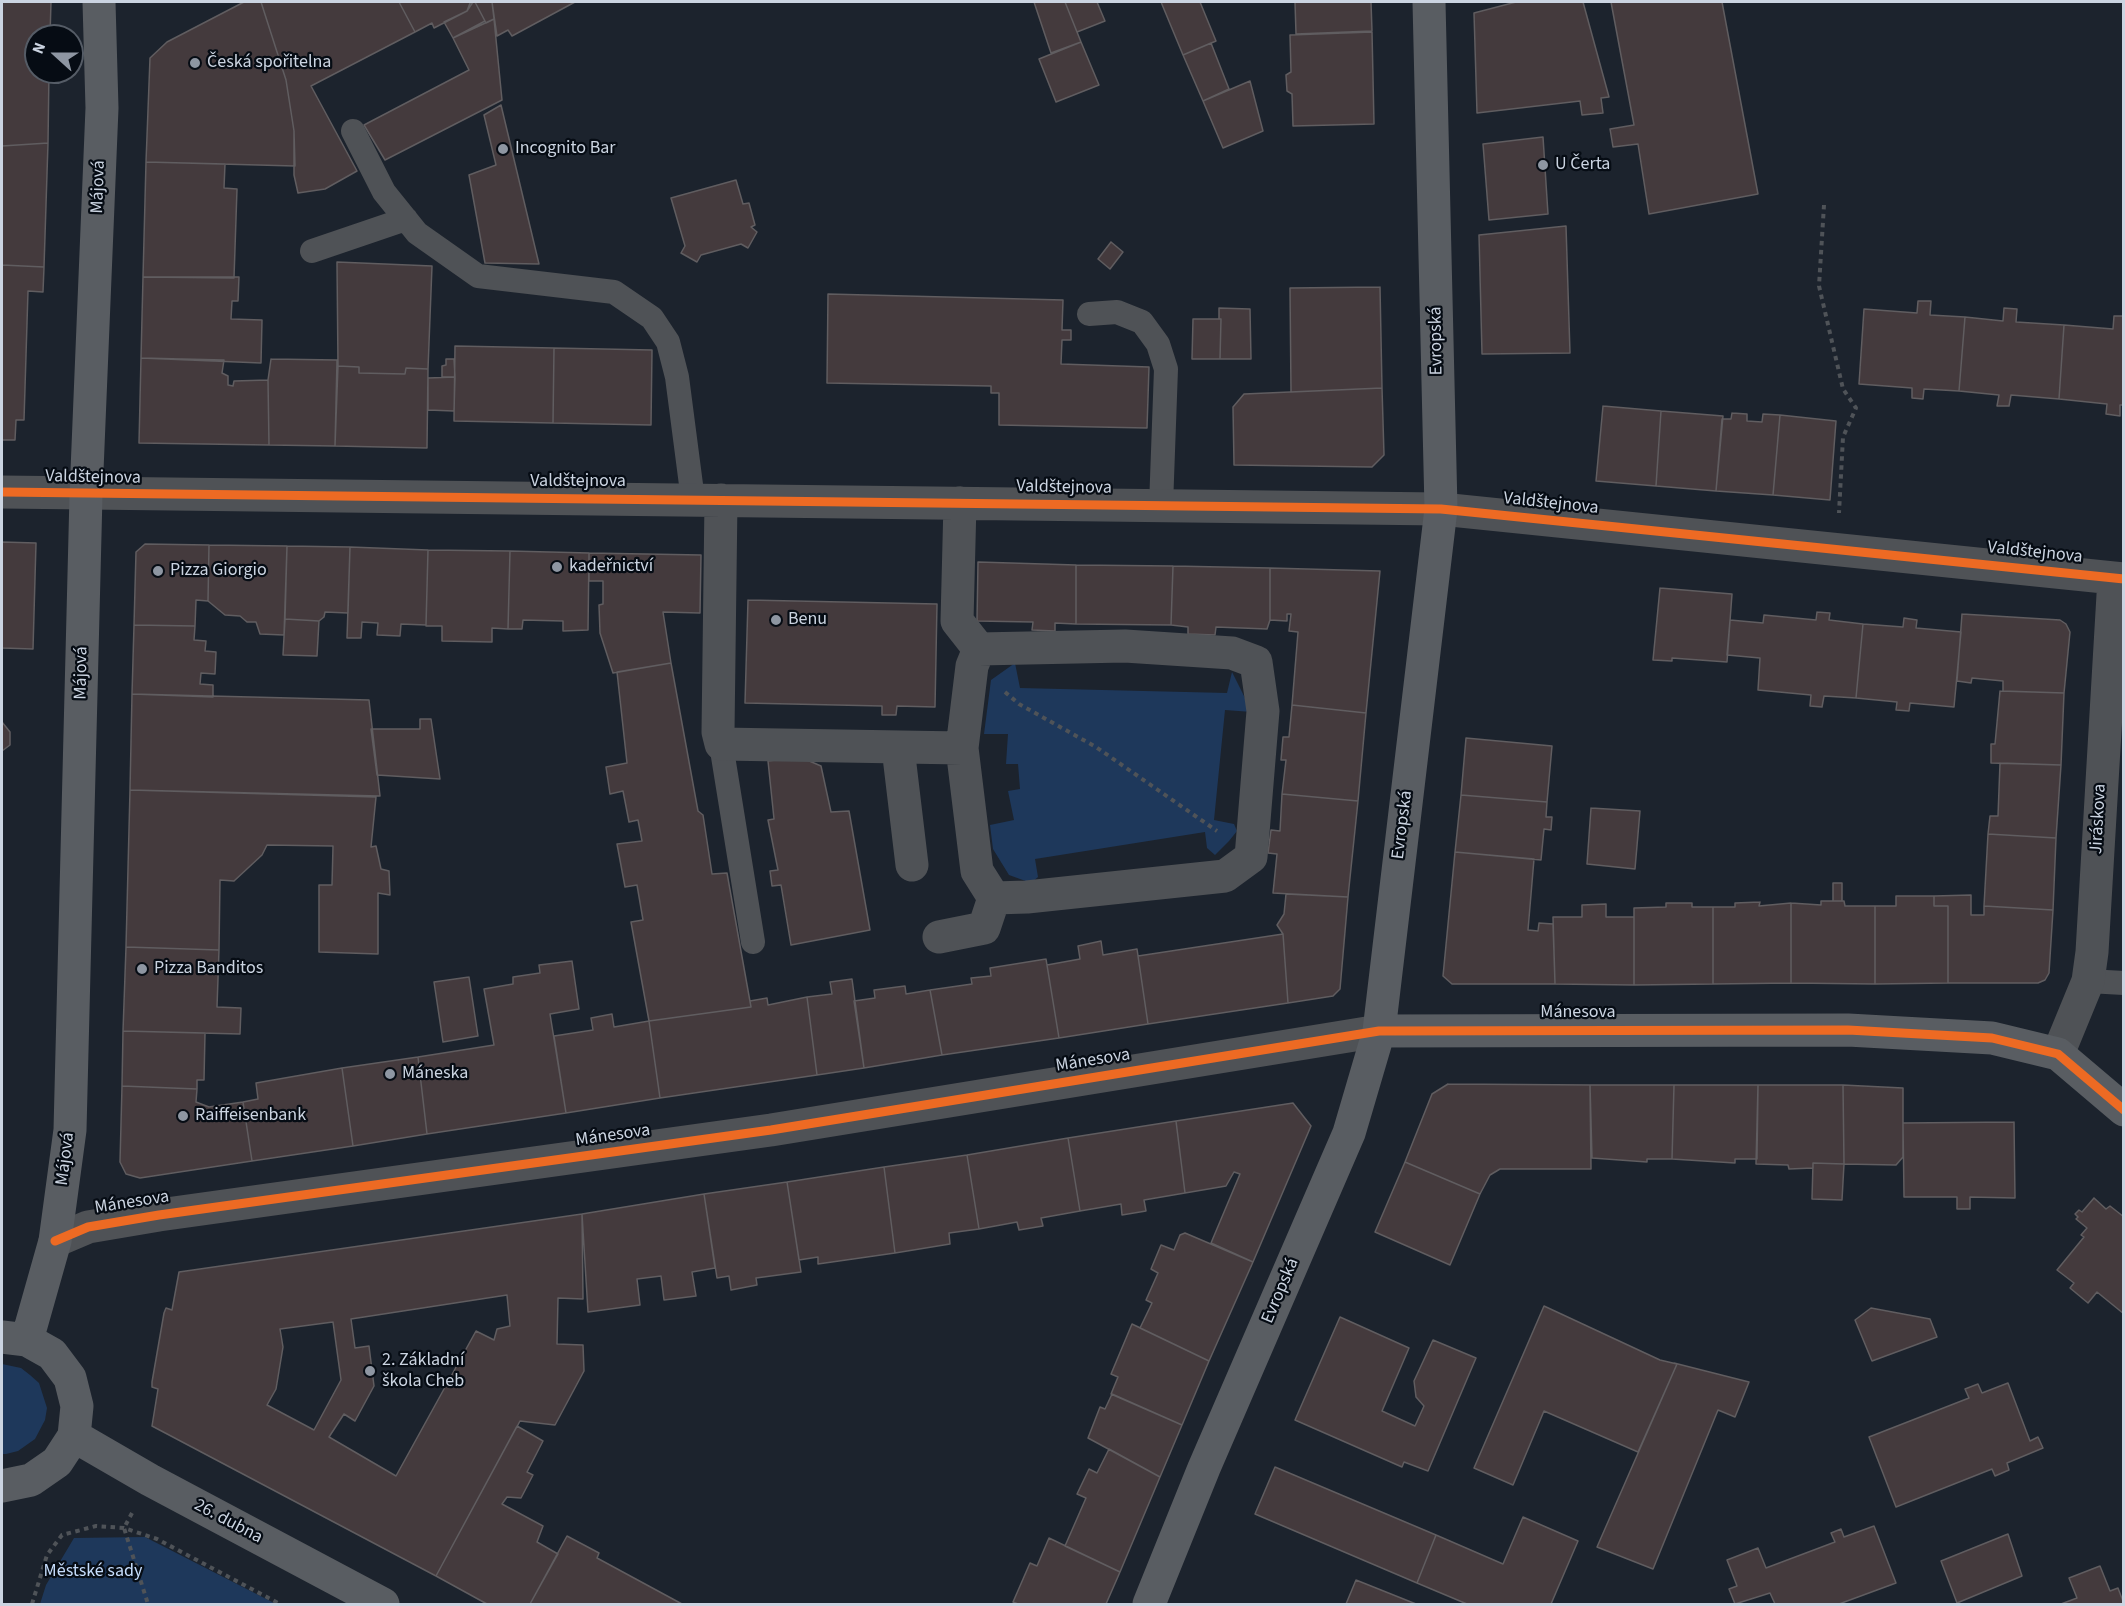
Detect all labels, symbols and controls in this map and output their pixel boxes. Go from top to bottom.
north arrow [24,24,84,84]
text: N [27,39,51,57]
place label: Česká spořitelna [207,52,331,74]
marker: Česká spořitelna [188,56,202,70]
place label: Incognito Bar [515,138,616,160]
marker: Incognito Bar [496,142,510,156]
place label: U Čerta [1555,154,1610,176]
marker: U Čerta [1536,158,1550,172]
street label: Májová [87,160,111,214]
street label: Evropská [1426,306,1448,376]
street label: Valdštejnova [45,466,141,490]
street label: Valdštejnova [530,471,626,493]
street label: Valdštejnova [1016,476,1112,500]
street label: Valdštejnova [1502,488,1600,520]
street label: Valdštejnova [1986,537,2084,569]
place label: kadeřnictví [569,556,653,578]
place label: Pizza Giorgio [170,560,267,582]
marker: kadeřnictví [550,560,564,574]
marker: Pizza Giorgio [151,564,165,578]
place label: Benu [788,609,827,631]
marker: Benu [769,613,783,627]
street label: Májová [71,646,93,700]
street label: Jiráskova [2086,783,2112,855]
street label: Evropská [1388,790,1418,860]
place label: Pizza Banditos [154,958,263,980]
marker: Pizza Banditos [135,962,149,976]
street label: Mánesova [1540,1002,1616,1024]
street label: Mánesova [1054,1044,1132,1078]
place label: Máneska [402,1063,468,1085]
marker: Máneska [383,1067,397,1081]
place label: Raiffeisenbank [195,1105,306,1127]
marker: Raiffeisenbank [176,1109,190,1123]
street label: Mánesova [574,1120,652,1152]
street label: Májová [52,1131,80,1187]
street label: Mánesova [93,1186,171,1220]
street label: Evropská [1258,1255,1304,1327]
place label: 2. Základní škola Cheb [382,1350,464,1392]
marker: 2. Základní škola Cheb [363,1364,377,1378]
street label: 26. dubna [190,1495,266,1549]
park label: Městské sady [44,1561,142,1583]

